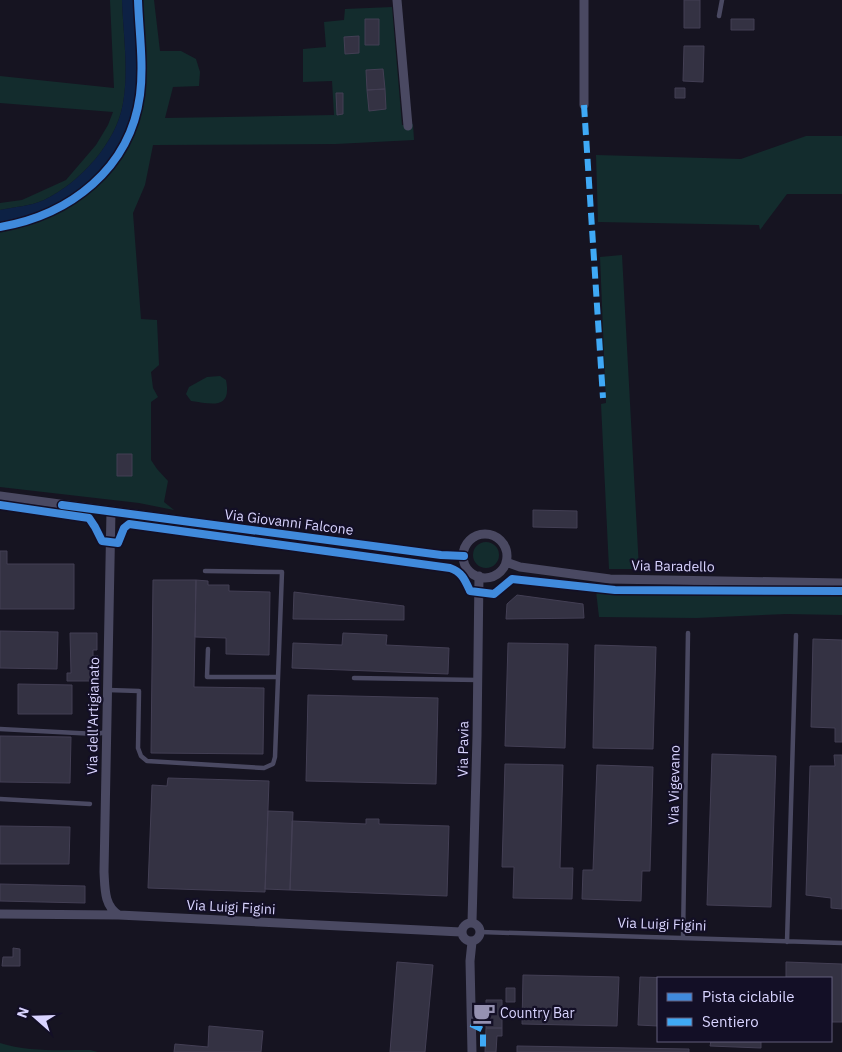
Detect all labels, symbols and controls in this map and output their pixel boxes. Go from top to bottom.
street label: Via Giovanni Falcone [224,505,355,539]
street label: Via Baradello [631,556,715,576]
street label: Via dell'Artigianato [83,657,103,775]
street label: Via Pavia [454,720,472,777]
street label: Via Vigevano [664,745,684,825]
street label: Via Luigi Figini [186,896,276,918]
street label: Via Luigi Figini [617,913,707,935]
legend [657,977,832,1042]
text: Pista ciclabile [702,987,795,1006]
north arrow [10,992,60,1042]
cafe icon: Country Bar [471,1000,497,1026]
place label: Country Bar [500,1004,575,1022]
text: N [13,1005,33,1020]
text: Sentiero [702,1012,759,1031]

